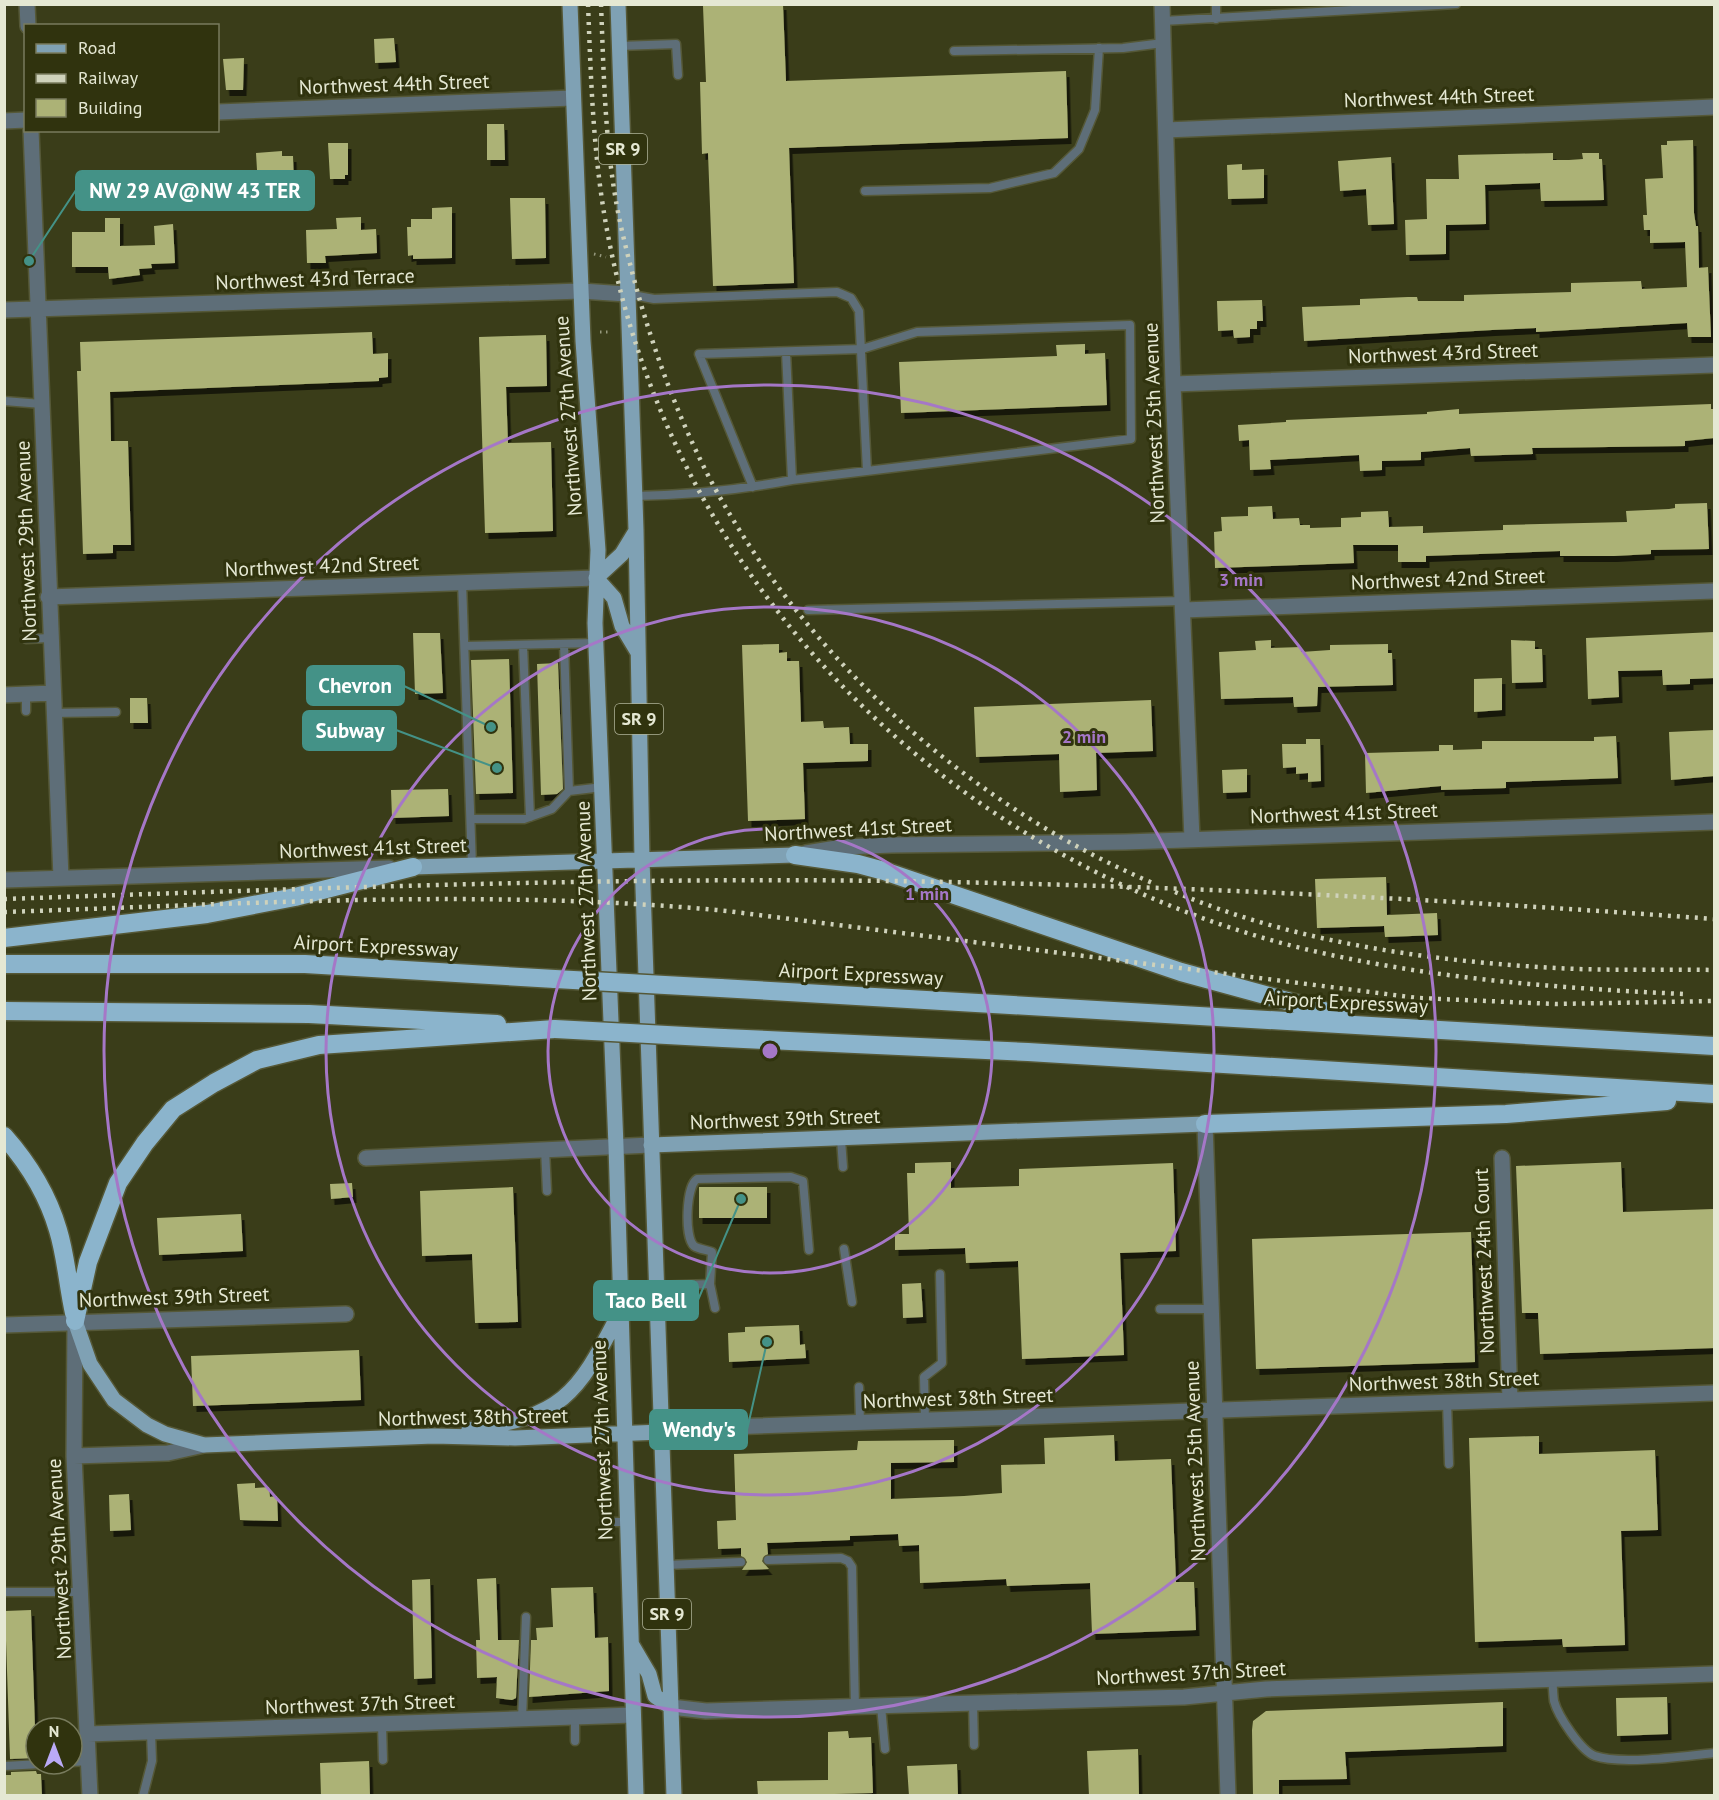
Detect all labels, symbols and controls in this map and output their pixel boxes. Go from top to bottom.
legend [24,24,219,132]
text: Road [78,36,116,59]
text: Railway [78,66,139,89]
street label: Northwest 44th Street [298,68,490,100]
street label: Northwest 44th Street [1343,81,1535,113]
text: Building [78,96,142,119]
road number: SR 9 [599,134,647,164]
callout: NW 29 AV@NW 43 TER [76,171,314,210]
text: NW 29 AV@NW 43 TER [89,177,301,204]
street label: Northwest 43rd Terrace [215,263,415,295]
street label: Northwest 27th Avenue [548,315,588,517]
street label: Northwest 25th Avenue [1137,322,1171,524]
street label: Northwest 43rd Street [1347,337,1539,369]
street label: Northwest 29th Avenue [9,440,43,642]
street label: Northwest 42nd Street [224,550,420,582]
street label: Northwest 42nd Street [1350,563,1546,595]
text: 3 min [1219,568,1263,591]
callout: Chevron [307,666,404,705]
text: Chevron [318,672,392,699]
road number: SR 9 [615,704,663,734]
callout: Subway [303,711,396,750]
text: Subway [315,717,386,744]
text: 2 min [1062,725,1106,748]
street label: Northwest 41st Street [1250,797,1439,829]
street label: Northwest 27th Avenue [570,800,602,1002]
street label: Northwest 41st Street [763,811,953,847]
street label: Northwest 41st Street [279,832,468,864]
text: 1 min [905,882,949,905]
street label: Airport Expressway [293,929,459,963]
street label: Airport Expressway [778,957,944,991]
street label: Airport Expressway [1263,985,1429,1019]
centre of rings [760,1041,780,1061]
street label: Northwest 39th Street [689,1103,881,1135]
street label: Northwest 24th Court [1468,1168,1500,1354]
street label: Northwest 39th Street [78,1281,270,1313]
callout: Taco Bell [594,1281,698,1320]
text: Taco Bell [606,1287,687,1314]
street label: Northwest 27th Avenue [586,1339,618,1541]
street label: Northwest 25th Avenue [1178,1360,1212,1562]
street label: Northwest 38th Street [1348,1365,1540,1397]
street label: Northwest 38th Street [862,1382,1054,1414]
street label: Northwest 38th Street [378,1402,569,1432]
callout: Wendy's [650,1410,747,1449]
text: Wendy's [662,1416,736,1443]
street label: Northwest 29th Avenue [41,1458,77,1660]
road number: SR 9 [643,1599,691,1629]
street label: Northwest 37th Street [1095,1655,1287,1691]
street label: Northwest 37th Street [265,1688,456,1720]
north arrow [24,1716,84,1776]
text: N [49,1721,59,1741]

